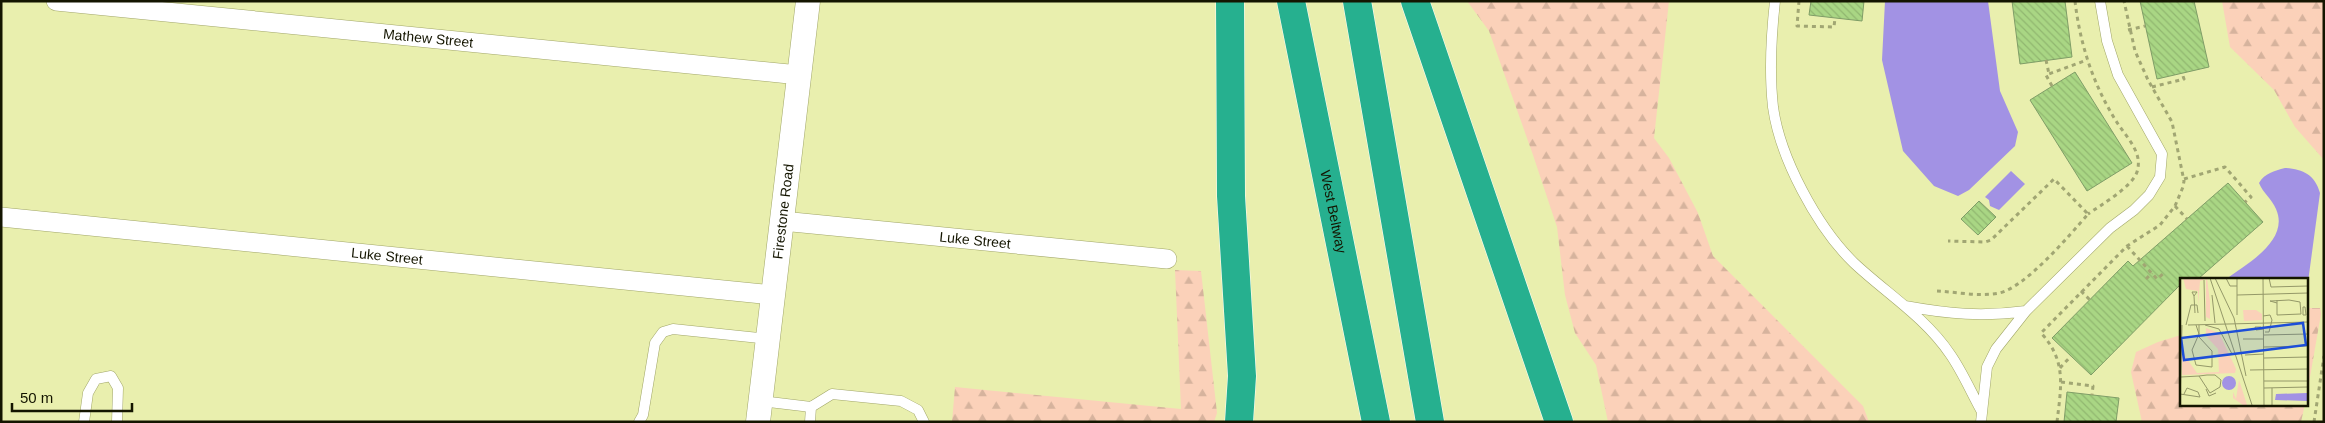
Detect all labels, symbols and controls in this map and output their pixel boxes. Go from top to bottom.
street label: Mathew Street [382,26,474,51]
street label: Firestone Road [769,163,797,260]
street label: West Beltway [1317,169,1350,255]
street label: Luke Street [939,229,1012,252]
street label: Luke Street [351,244,424,268]
inset map [2180,278,2308,406]
scale bar [12,380,132,412]
text: 50 m [20,389,53,406]

